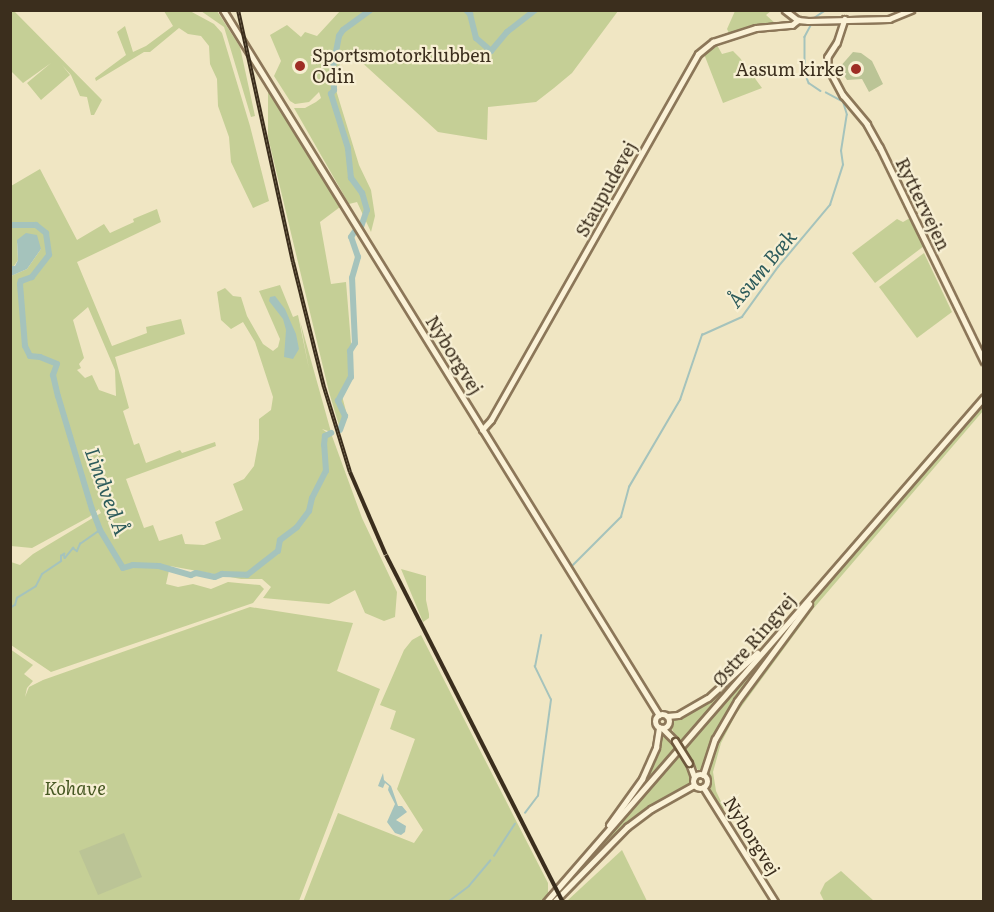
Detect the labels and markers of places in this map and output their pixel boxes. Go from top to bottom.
place label: Sportsmotorklubben Odin [312,45,491,88]
place label: Aasum kirke [735,58,844,80]
marker: Sportsmotorklubben Odin [293,59,307,73]
marker: Aasum kirke [849,62,863,76]

